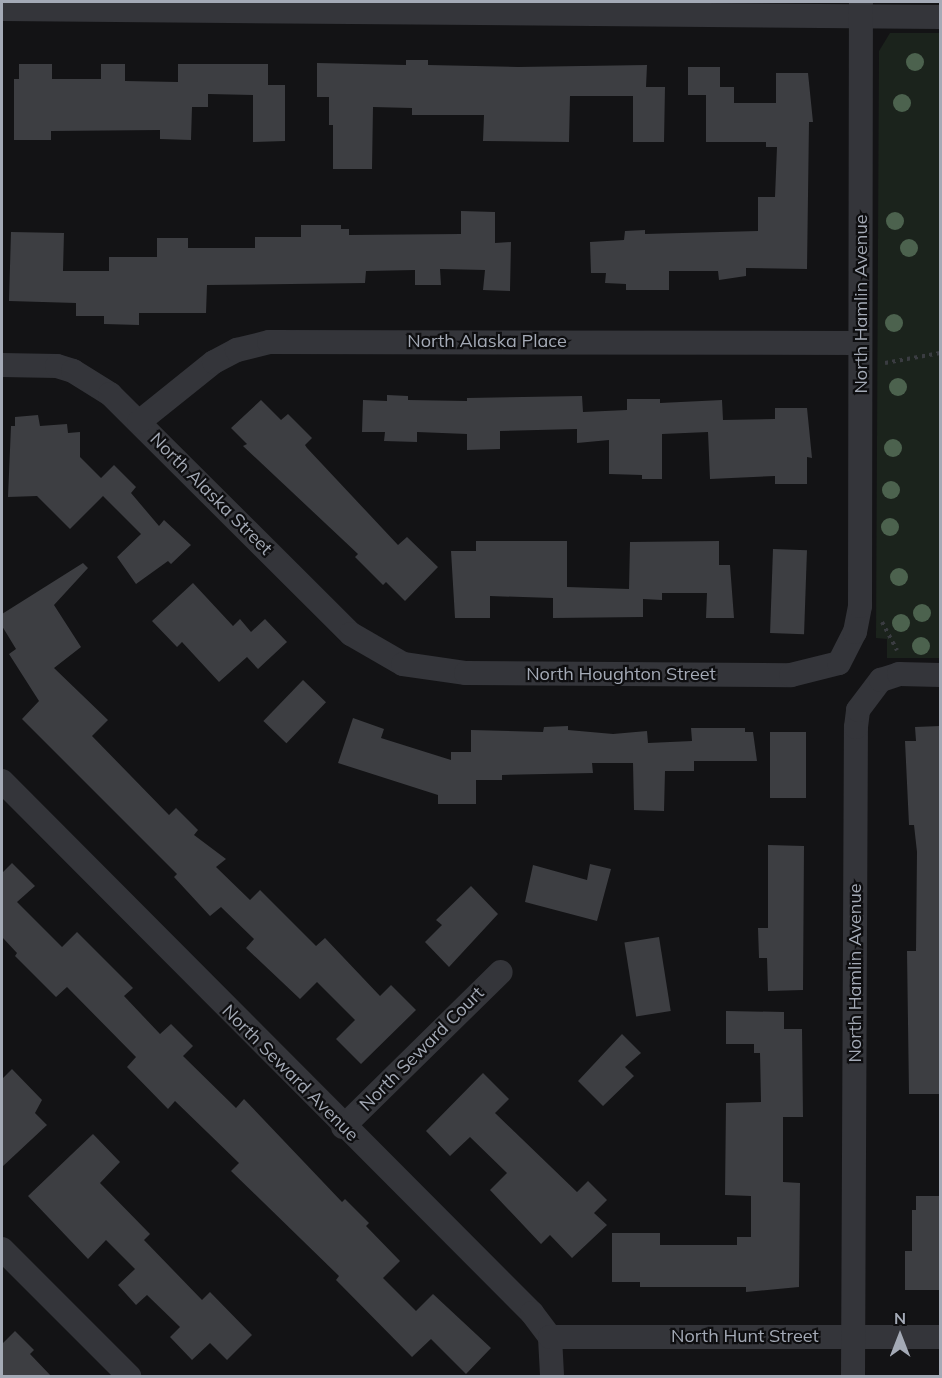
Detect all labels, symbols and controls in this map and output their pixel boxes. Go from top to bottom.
street label: North Hamlin Avenue [850,214,872,394]
street label: North Alaska Place [407,330,567,352]
street label: North Alaska Street [145,428,277,560]
street label: North Houghton Street [526,663,716,685]
street label: North Hamlin Avenue [844,883,866,1063]
street label: North Seward Court [355,982,489,1116]
street label: North Seward Avenue [217,1000,363,1146]
north arrow [870,1306,930,1366]
text: N [894,1308,906,1328]
street label: North Hunt Street [671,1325,819,1347]

